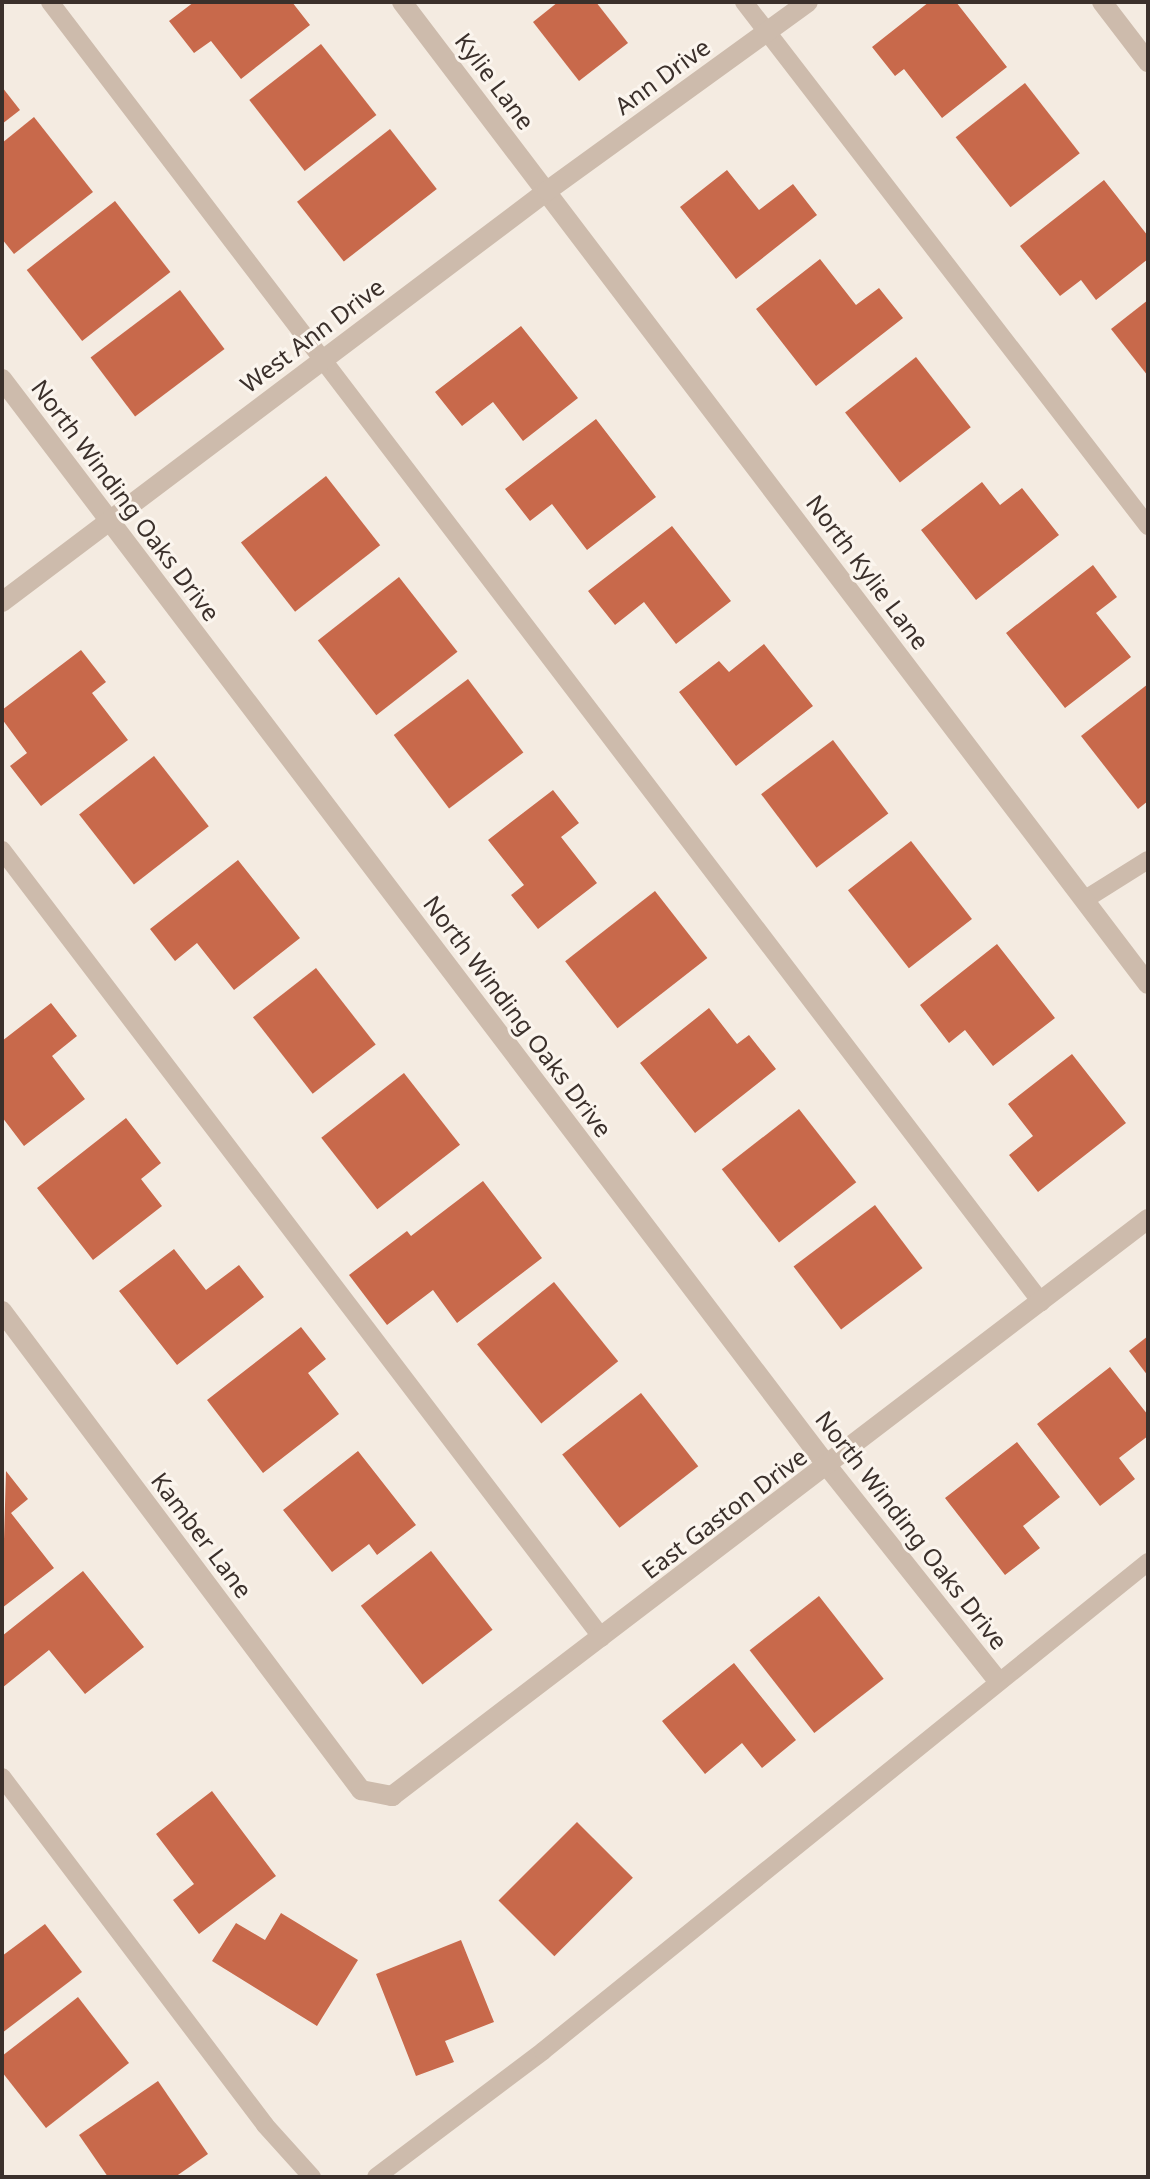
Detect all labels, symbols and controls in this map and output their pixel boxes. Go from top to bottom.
street label: Kylie Lane [449,27,541,135]
street label: Ann Drive [609,32,715,120]
street label: West Ann Drive [235,272,389,398]
street label: North Winding Oaks Drive [26,374,226,626]
street label: North Kylie Lane [801,489,935,655]
street label: North Winding Oaks Drive [418,890,618,1142]
street label: North Winding Oaks Drive [810,1405,1014,1655]
street label: East Gaston Drive [636,1442,812,1584]
street label: Kamber Lane [145,1467,259,1603]

